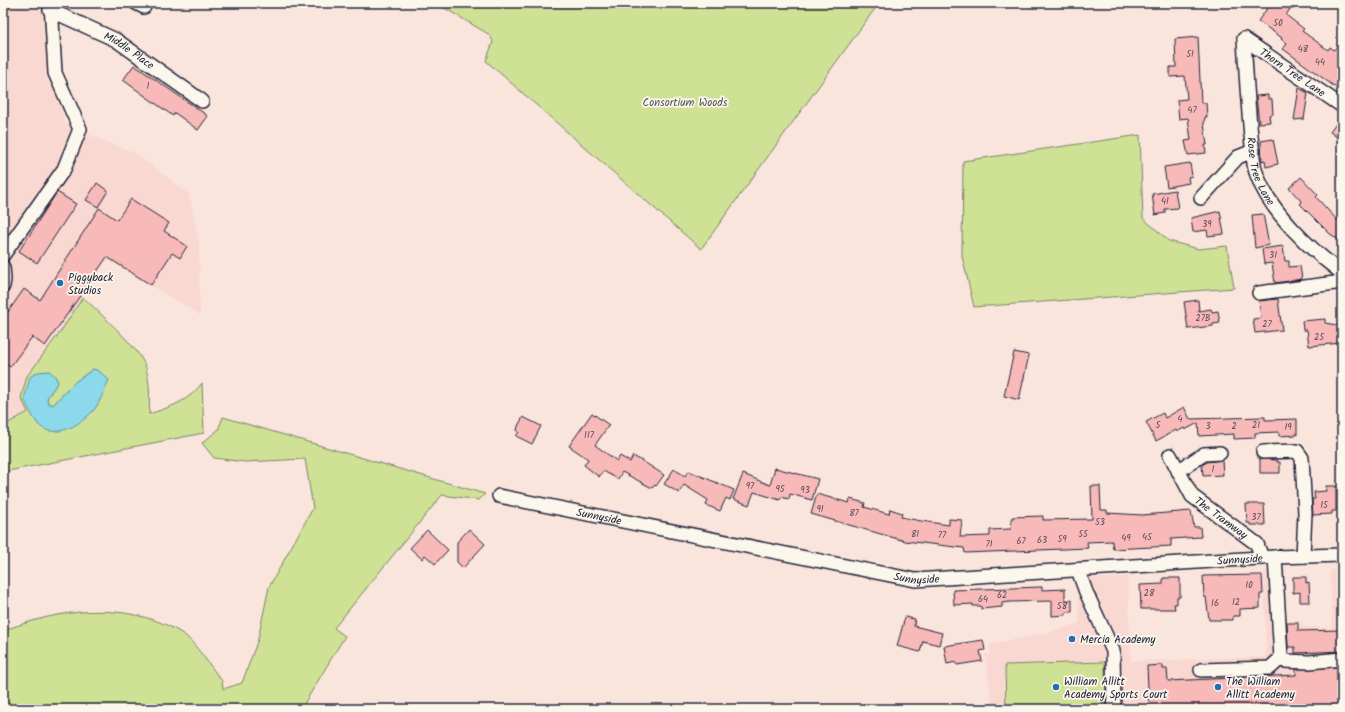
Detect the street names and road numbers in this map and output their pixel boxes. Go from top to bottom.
street label: Middle Place [100,28,158,75]
street label: Thorn Tree Lane [1255,44,1329,102]
street label: Rose Tree Lane [1241,136,1279,210]
street label: The Tramway [1190,493,1252,545]
street label: Sunnyside [575,504,623,531]
street label: Sunnyside [1217,550,1263,571]
street label: Sunnyside [892,568,940,590]

